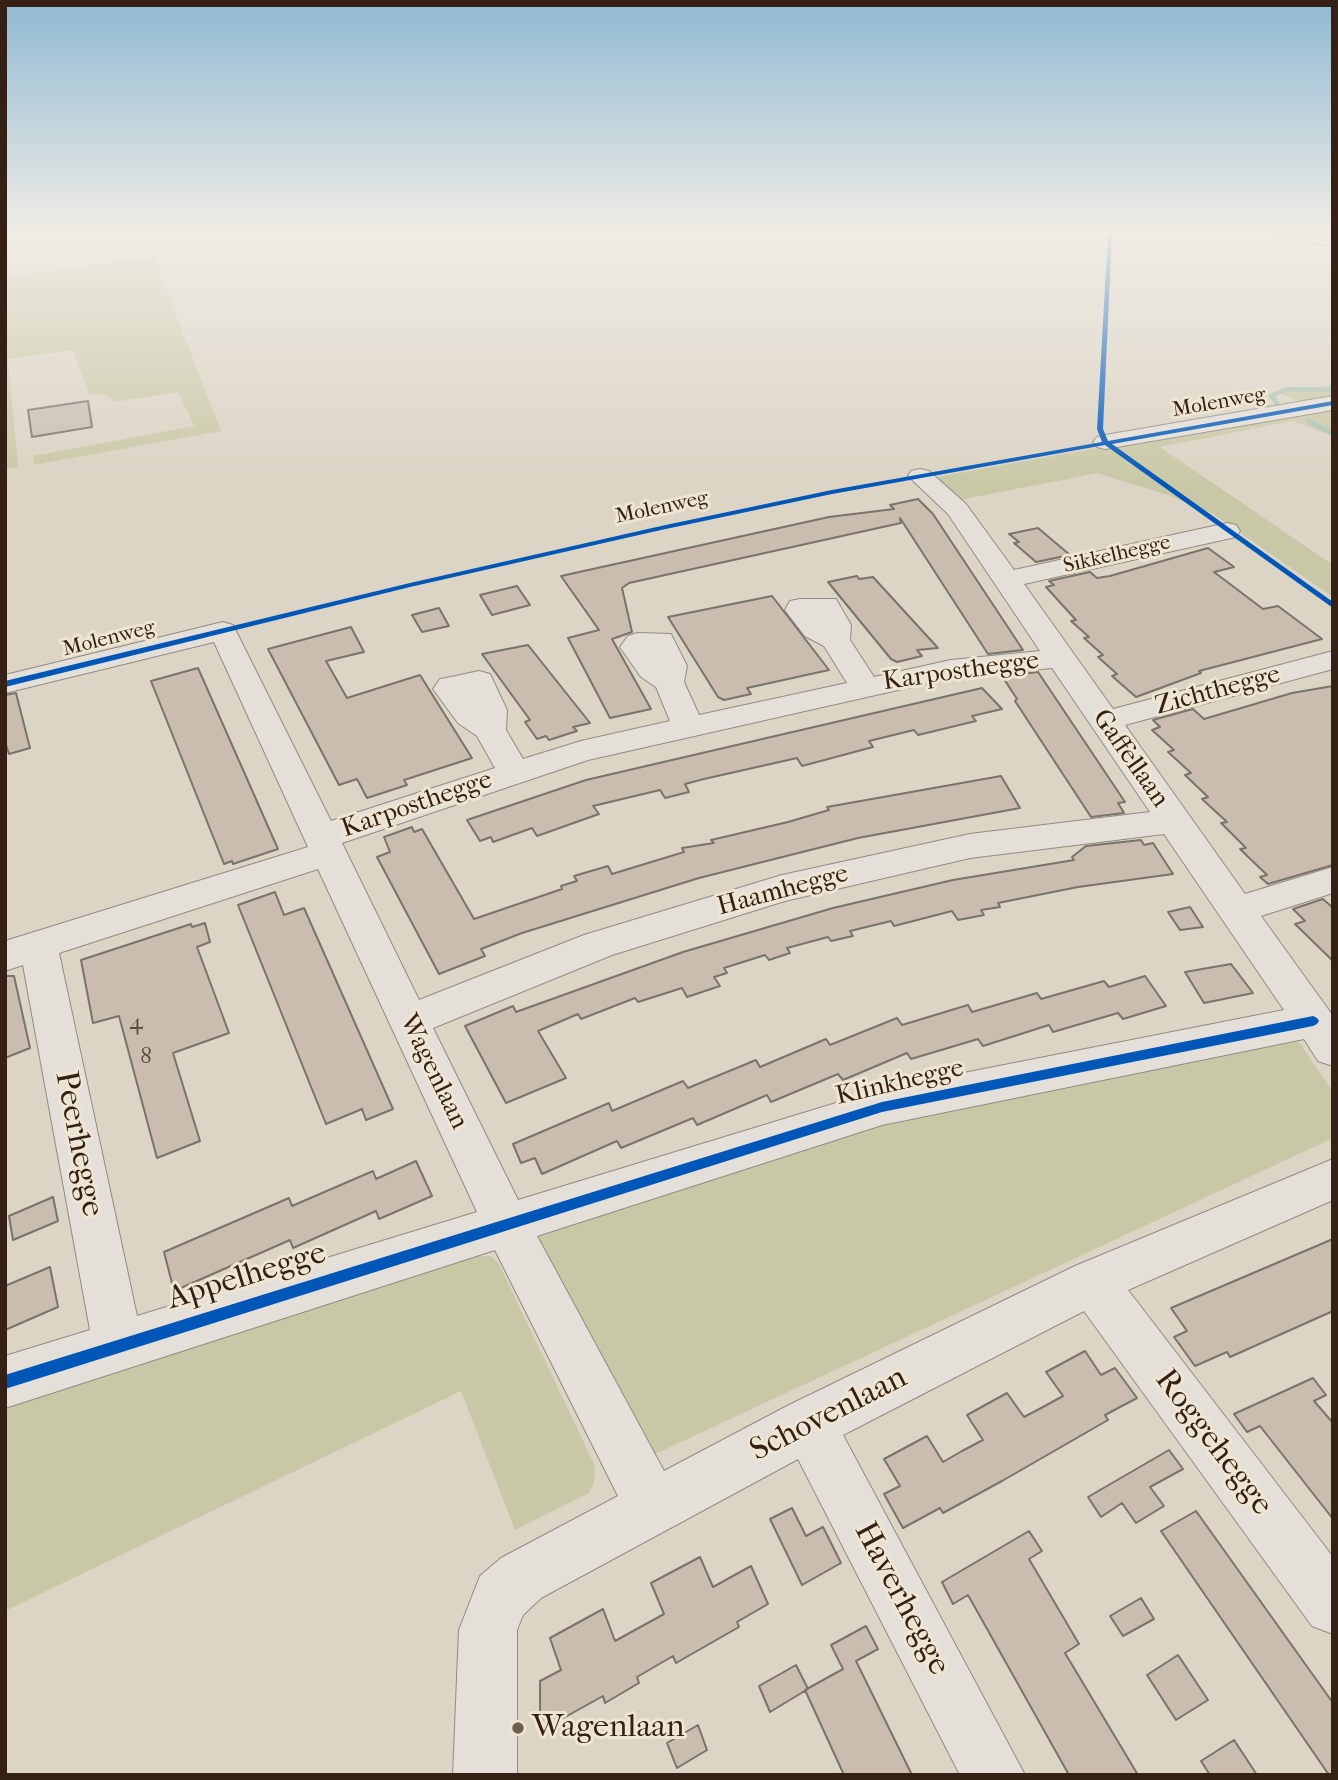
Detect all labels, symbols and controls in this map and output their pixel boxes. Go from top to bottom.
street label: Molenweg [1170,382,1268,424]
street label: Molenweg [613,486,711,530]
street label: Sikkelhegge [1061,530,1173,580]
street label: Molenweg [60,615,158,663]
street label: Karposthegge [881,646,1041,698]
street label: Zichthegge [1152,659,1284,723]
street label: Gaffellaan [1085,704,1175,814]
street label: Karposthegge [338,765,496,845]
street label: Haamhegge [714,859,852,923]
house number: 4 [129,1009,143,1037]
street label: Wagenlaan [392,1009,474,1135]
house number: 8 [140,1043,152,1071]
street label: Klinkhegge [833,1053,967,1113]
street label: Peerhegge [45,1068,111,1220]
street label: Appelhegge [163,1235,331,1319]
street label: Schovenlaan [744,1359,914,1471]
street label: Roggehegge [1146,1363,1280,1523]
street label: Haverhegge [845,1516,957,1682]
place label: Wagenlaan [532,1709,685,1747]
marker: Wagenlaan [510,1720,526,1736]

